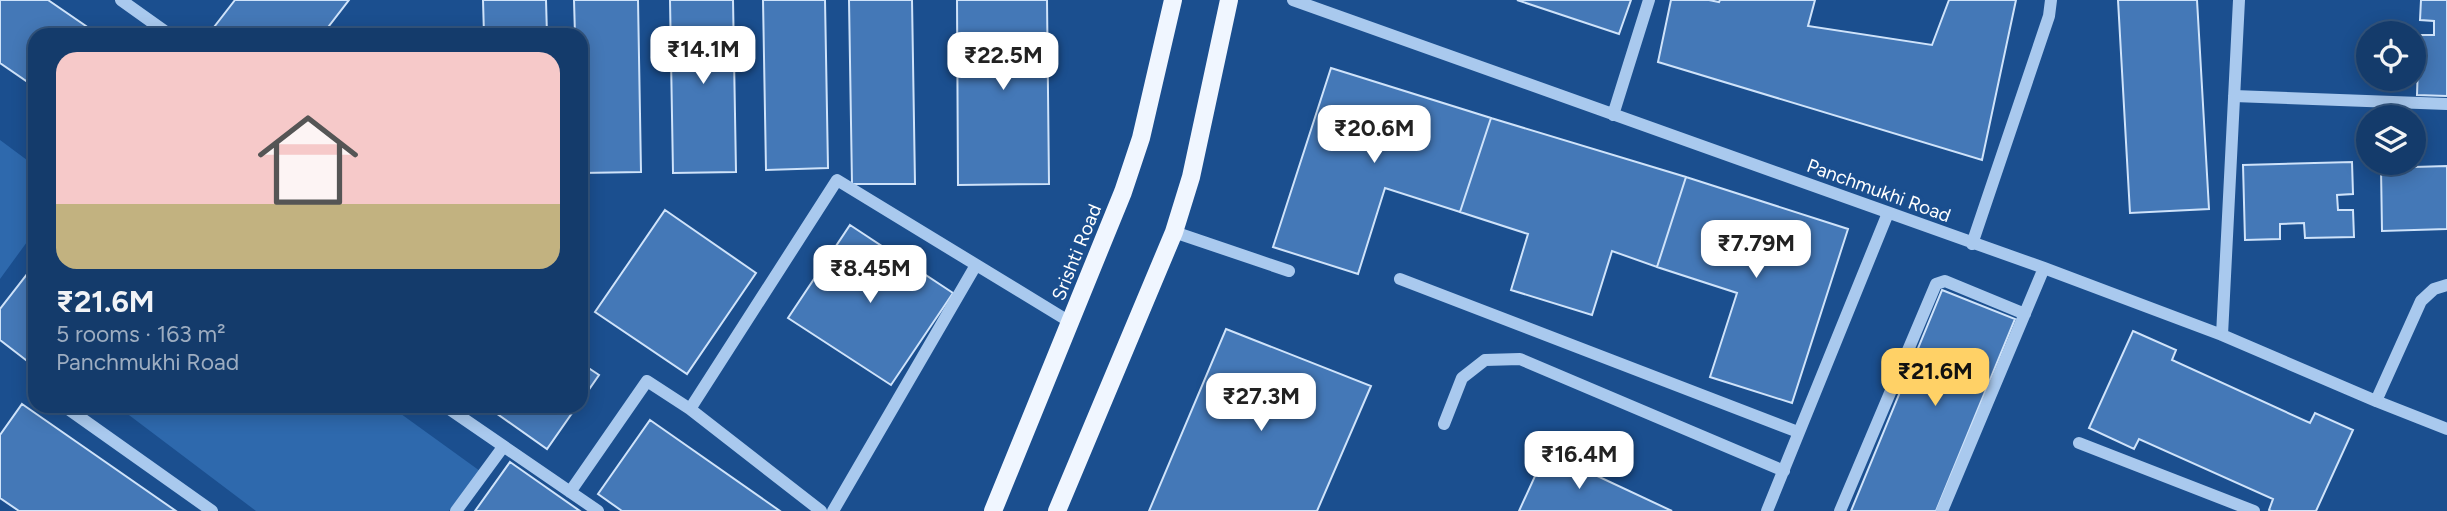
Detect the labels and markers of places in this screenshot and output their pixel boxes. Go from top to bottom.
pin: ₹14.1M [646,27,760,86]
pin: ₹22.5M [946,32,1060,92]
pin: ₹20.6M [1317,106,1431,165]
pin: ₹7.79M [1699,220,1813,280]
pin: ₹8.45M [813,246,927,305]
pin: ₹21.6M [1878,348,1992,408]
pin: ₹27.3M [1204,374,1318,433]
pin: ₹16.4M [1522,432,1636,491]

